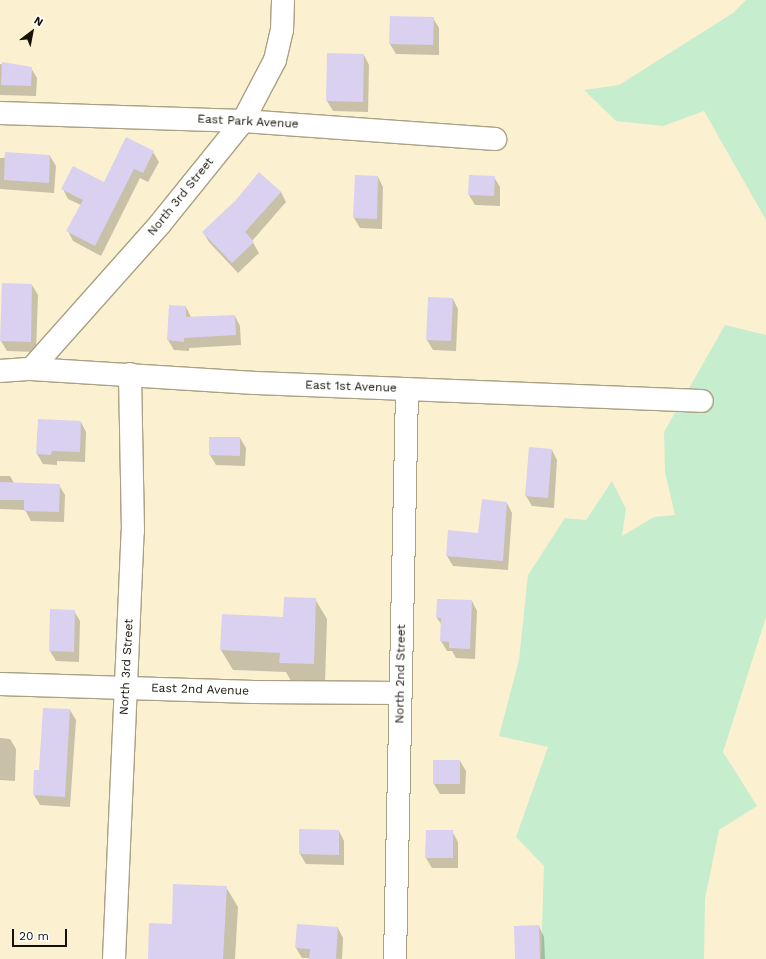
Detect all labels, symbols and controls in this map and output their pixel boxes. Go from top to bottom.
north arrow [12,12,52,52]
text: N [32,14,46,29]
street label: East Park Avenue [197,112,299,132]
street label: North 3rd Street [145,155,217,239]
street label: East 1st Avenue [305,378,397,396]
street label: North 3rd Street [117,618,137,716]
street label: North 2nd Street [393,624,409,724]
street label: East 2nd Avenue [151,681,249,699]
scale bar [14,921,69,947]
text: 20 m [19,929,49,943]

